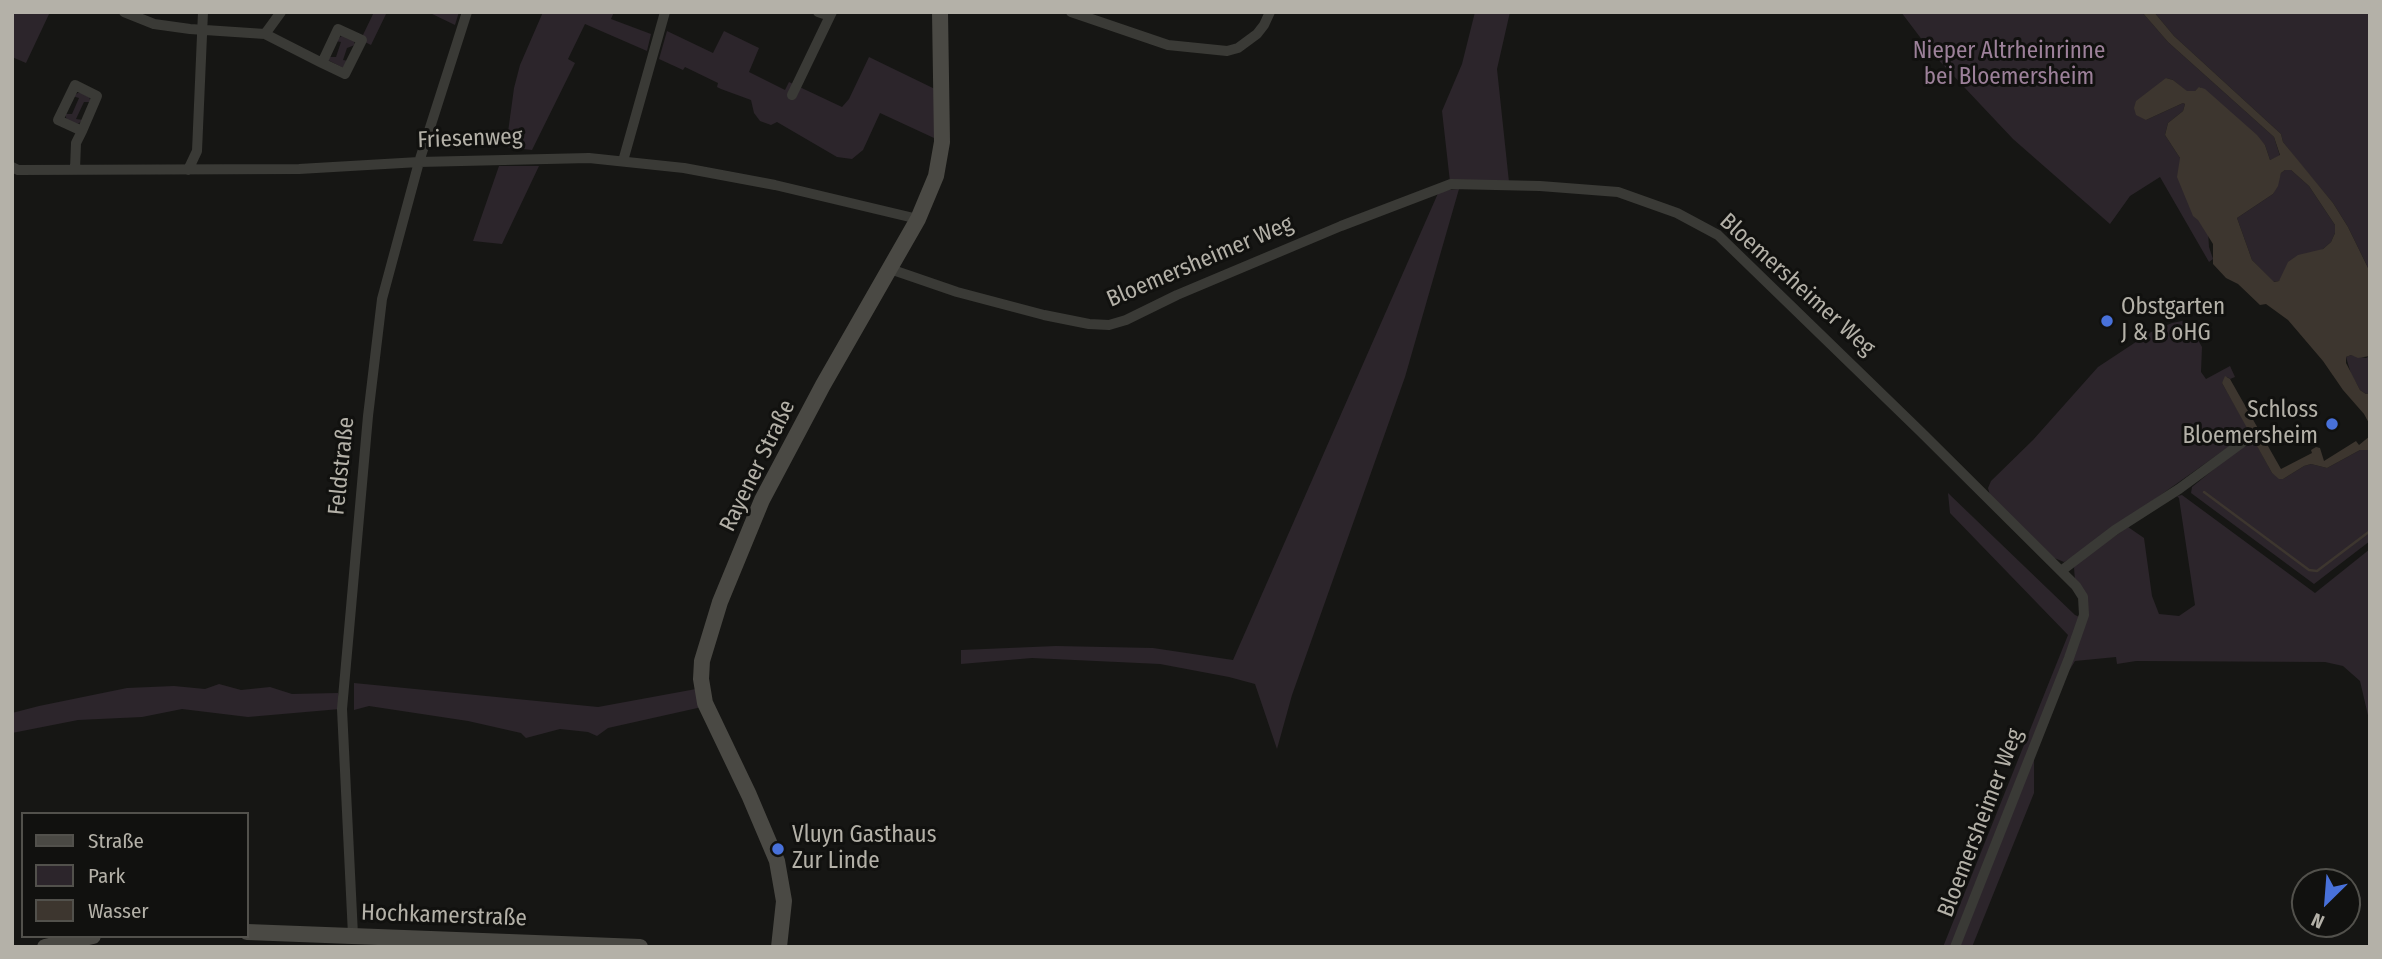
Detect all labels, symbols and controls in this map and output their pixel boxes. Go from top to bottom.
park label: Nieper Altrheinrinne bei Bloemersheim [1913,38,2105,92]
street label: Friesenweg [417,123,523,155]
street label: Bloemersheimer Weg [1714,208,1880,362]
street label: Bloemersheimer Weg [1103,210,1297,314]
place label: Obstgarten J & B oHG [2121,294,2225,348]
marker: Obstgarten J & B oHG [2099,313,2115,329]
street label: Rayener Straße [714,396,802,536]
place label: Schloss Bloemersheim [2182,397,2318,451]
street label: Feldstraße [323,416,361,516]
marker: Schloss Bloemersheim [2324,416,2340,432]
street label: Bloemersheimer Weg [1932,725,2030,921]
legend [21,812,248,938]
place label: Vluyn Gasthaus Zur Linde [792,822,936,876]
text: Straße [88,828,144,854]
marker: Vluyn Gasthaus Zur Linde [770,841,786,857]
text: Park [88,863,125,889]
north arrow [2291,868,2361,938]
text: Wasser [88,898,149,924]
street label: Hochkamerstraße [361,899,527,933]
text: N [2308,908,2328,934]

